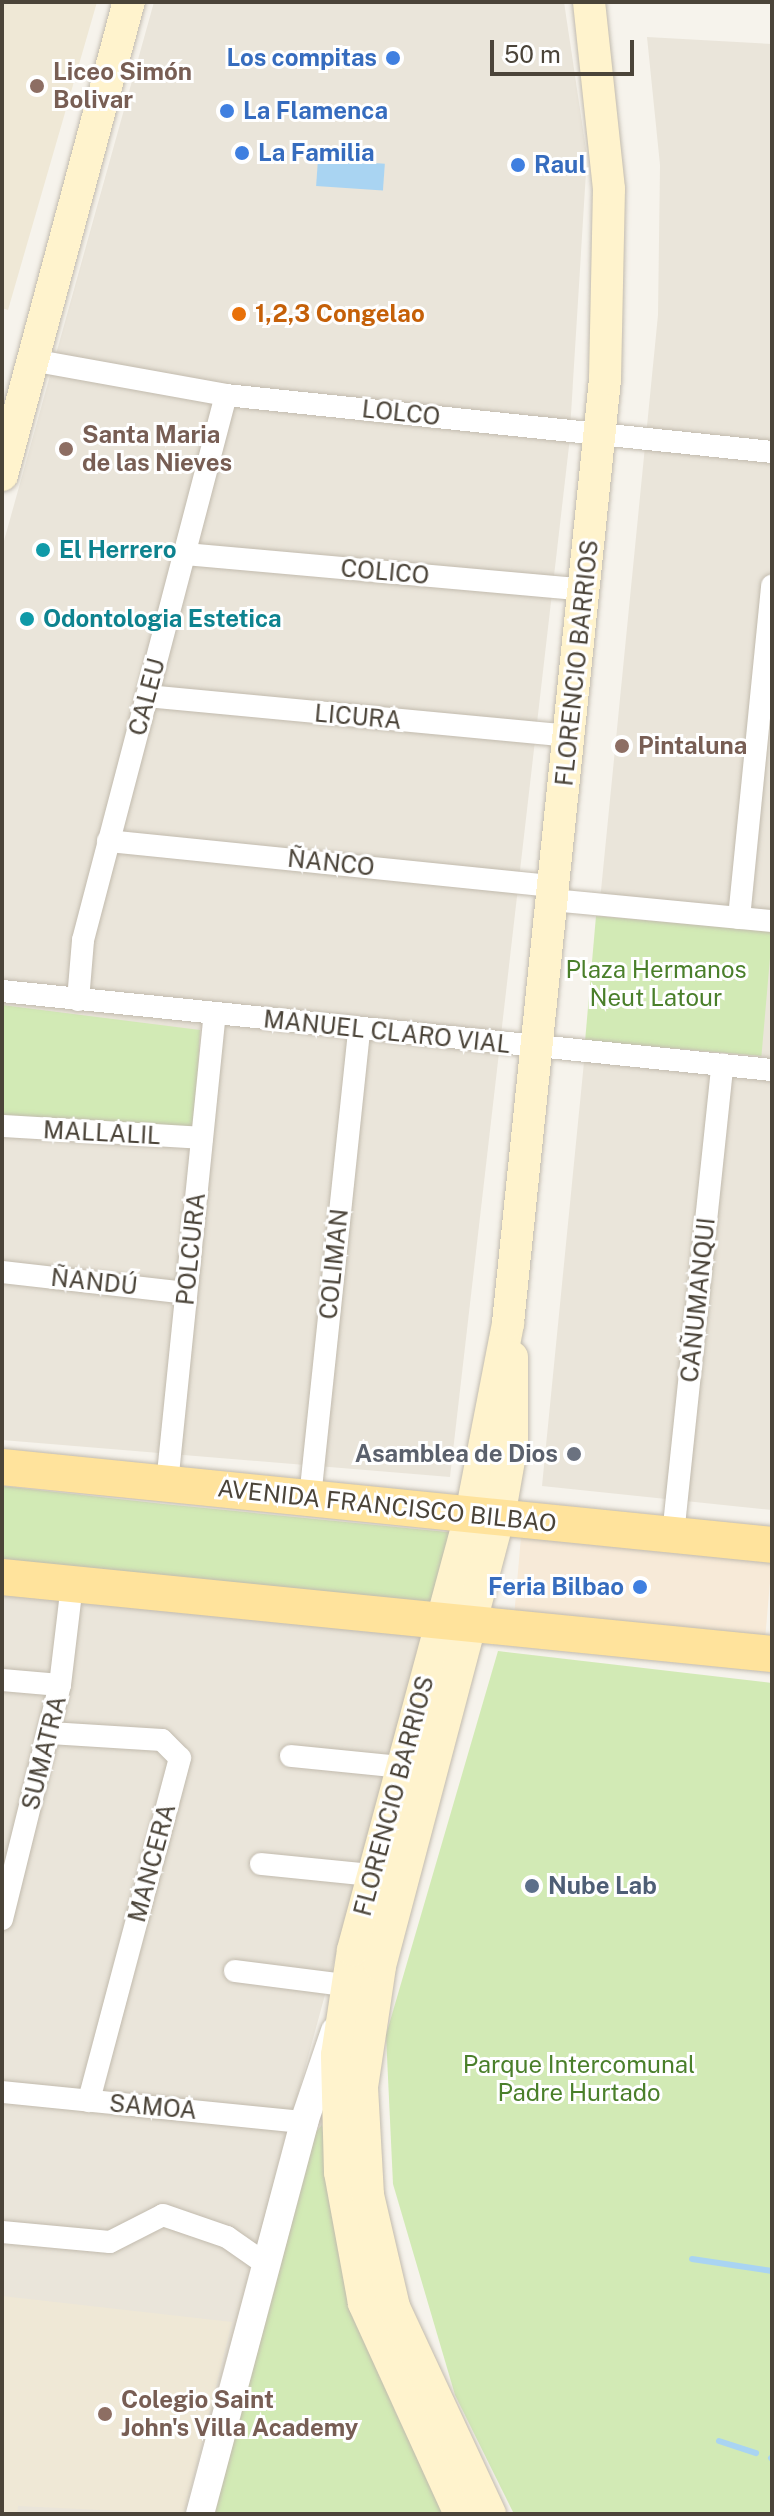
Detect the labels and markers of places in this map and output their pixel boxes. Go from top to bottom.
place label: Los compitas [226,44,377,72]
marker: Los compitas [384,49,402,67]
place label: Liceo Simón Bolivar [53,58,192,114]
marker: Liceo Simón Bolivar [28,77,46,95]
place label: La Flamenca [243,97,388,125]
marker: La Flamenca [218,102,236,120]
place label: La Familia [258,139,375,167]
marker: La Familia [233,144,251,162]
place label: Raul [534,151,586,179]
marker: Raul [509,156,527,174]
place label: 1,2,3 Congelao [255,300,425,328]
marker: 1,2,3 Congelao [230,305,248,323]
place label: Santa Maria de las Nieves [82,421,232,477]
marker: Santa Maria de las Nieves [57,440,75,458]
place label: El Herrero [59,536,177,564]
marker: El Herrero [34,541,52,559]
place label: Odontologia Estetica [43,605,282,633]
marker: Odontologia Estetica [18,610,36,628]
place label: Pintaluna [638,732,747,760]
marker: Pintaluna [613,737,631,755]
place label: Asamblea de Dios [355,1440,558,1468]
marker: Asamblea de Dios [565,1445,583,1463]
place label: Feria Bilbao [488,1573,624,1601]
marker: Feria Bilbao [631,1578,649,1596]
place label: Nube Lab [548,1872,657,1900]
marker: Nube Lab [523,1877,541,1895]
place label: Colegio Saint John's Villa Academy [121,2386,359,2442]
marker: Colegio Saint John's Villa Academy [96,2405,114,2423]

